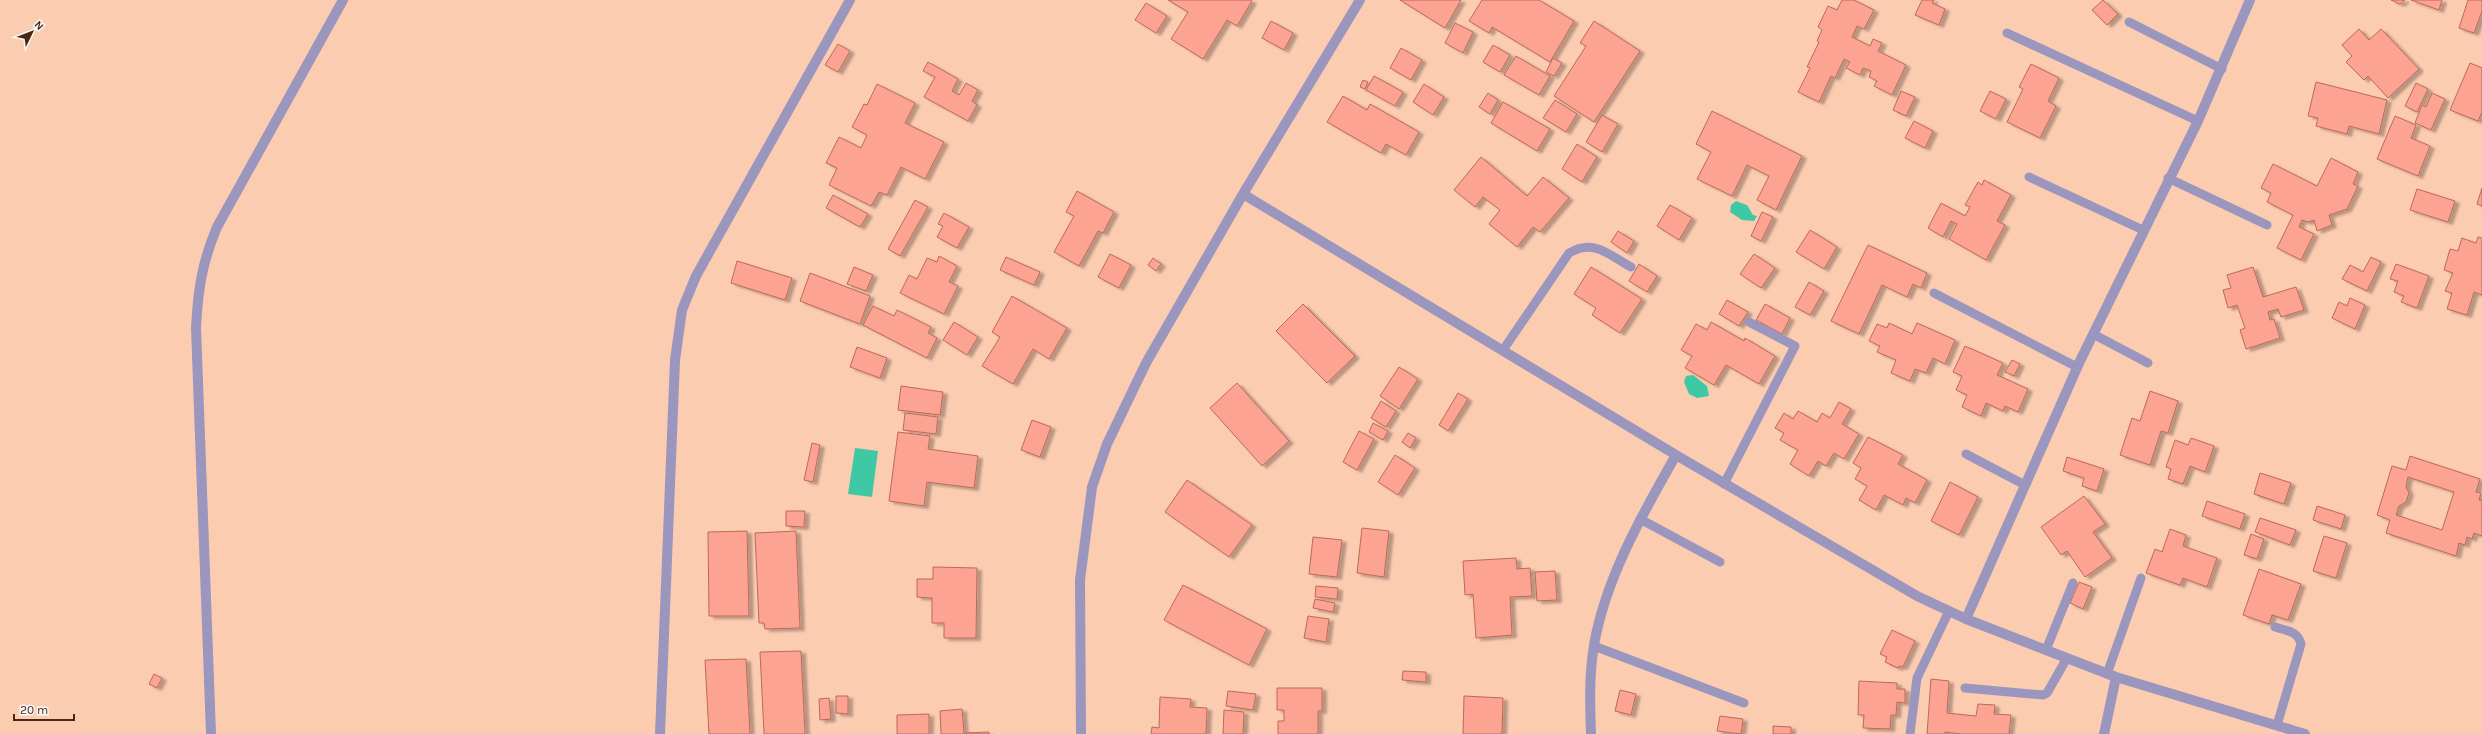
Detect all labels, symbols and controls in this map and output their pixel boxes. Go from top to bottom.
north arrow [12,12,52,52]
text: N [32,18,46,33]
scale bar [14,696,74,722]
text: 20 m [20,703,48,717]

